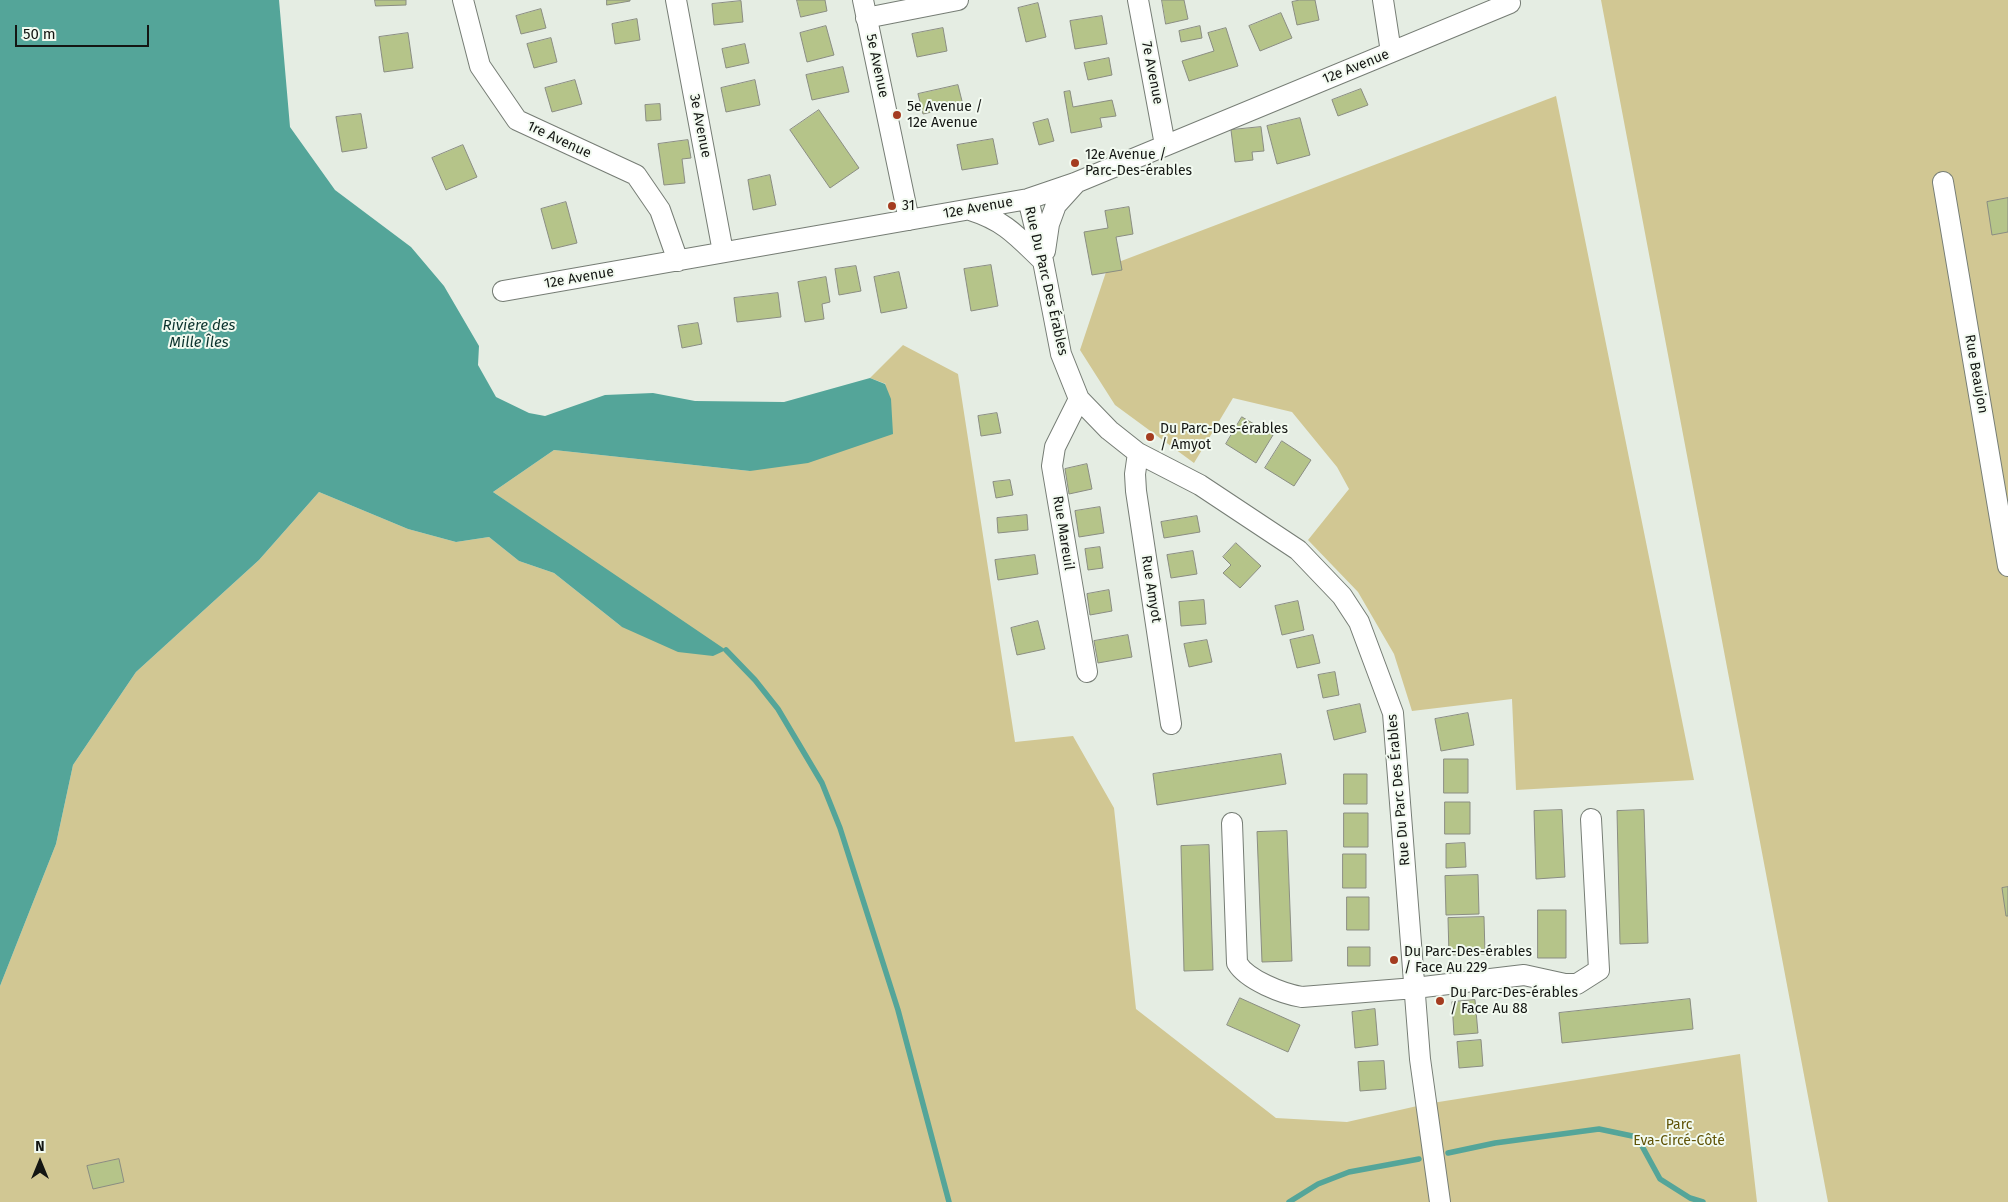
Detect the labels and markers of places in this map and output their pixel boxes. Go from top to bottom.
place label: 5e Avenue / 12e Avenue [907,99,983,132]
marker: 5e Avenue / 12e Avenue [891,109,903,121]
place label: 12e Avenue / Parc-Des-érables [1085,147,1192,180]
marker: 12e Avenue / Parc-Des-érables [1069,157,1081,169]
place label: 31 [902,198,915,214]
marker: 31 [886,200,898,212]
place label: Du Parc-Des-érables / Amyot [1160,421,1288,454]
marker: Du Parc-Des-érables / Amyot [1144,431,1156,443]
place label: Du Parc-Des-érables / Face Au 229 [1404,944,1532,976]
marker: Du Parc-Des-érables / Face Au 229 [1388,954,1400,966]
place label: Du Parc-Des-érables / Face Au 88 [1450,985,1578,1018]
marker: Du Parc-Des-érables / Face Au 88 [1434,995,1446,1007]

